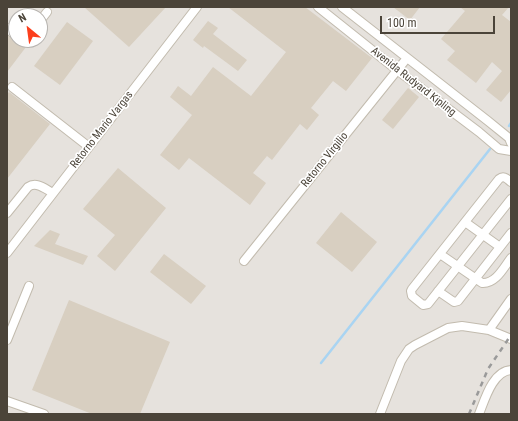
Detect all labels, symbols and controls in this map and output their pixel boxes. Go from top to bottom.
north arrow [8,8,48,48]
scale bar [382,8,497,34]
text: N [16,11,29,25]
text: 100 m [387,16,417,30]
street label: Avenida Rudyard Kipling [368,45,458,119]
street label: Retorno Mario Vargas [68,89,136,171]
street label: Retorno Virgilio [299,130,351,190]

